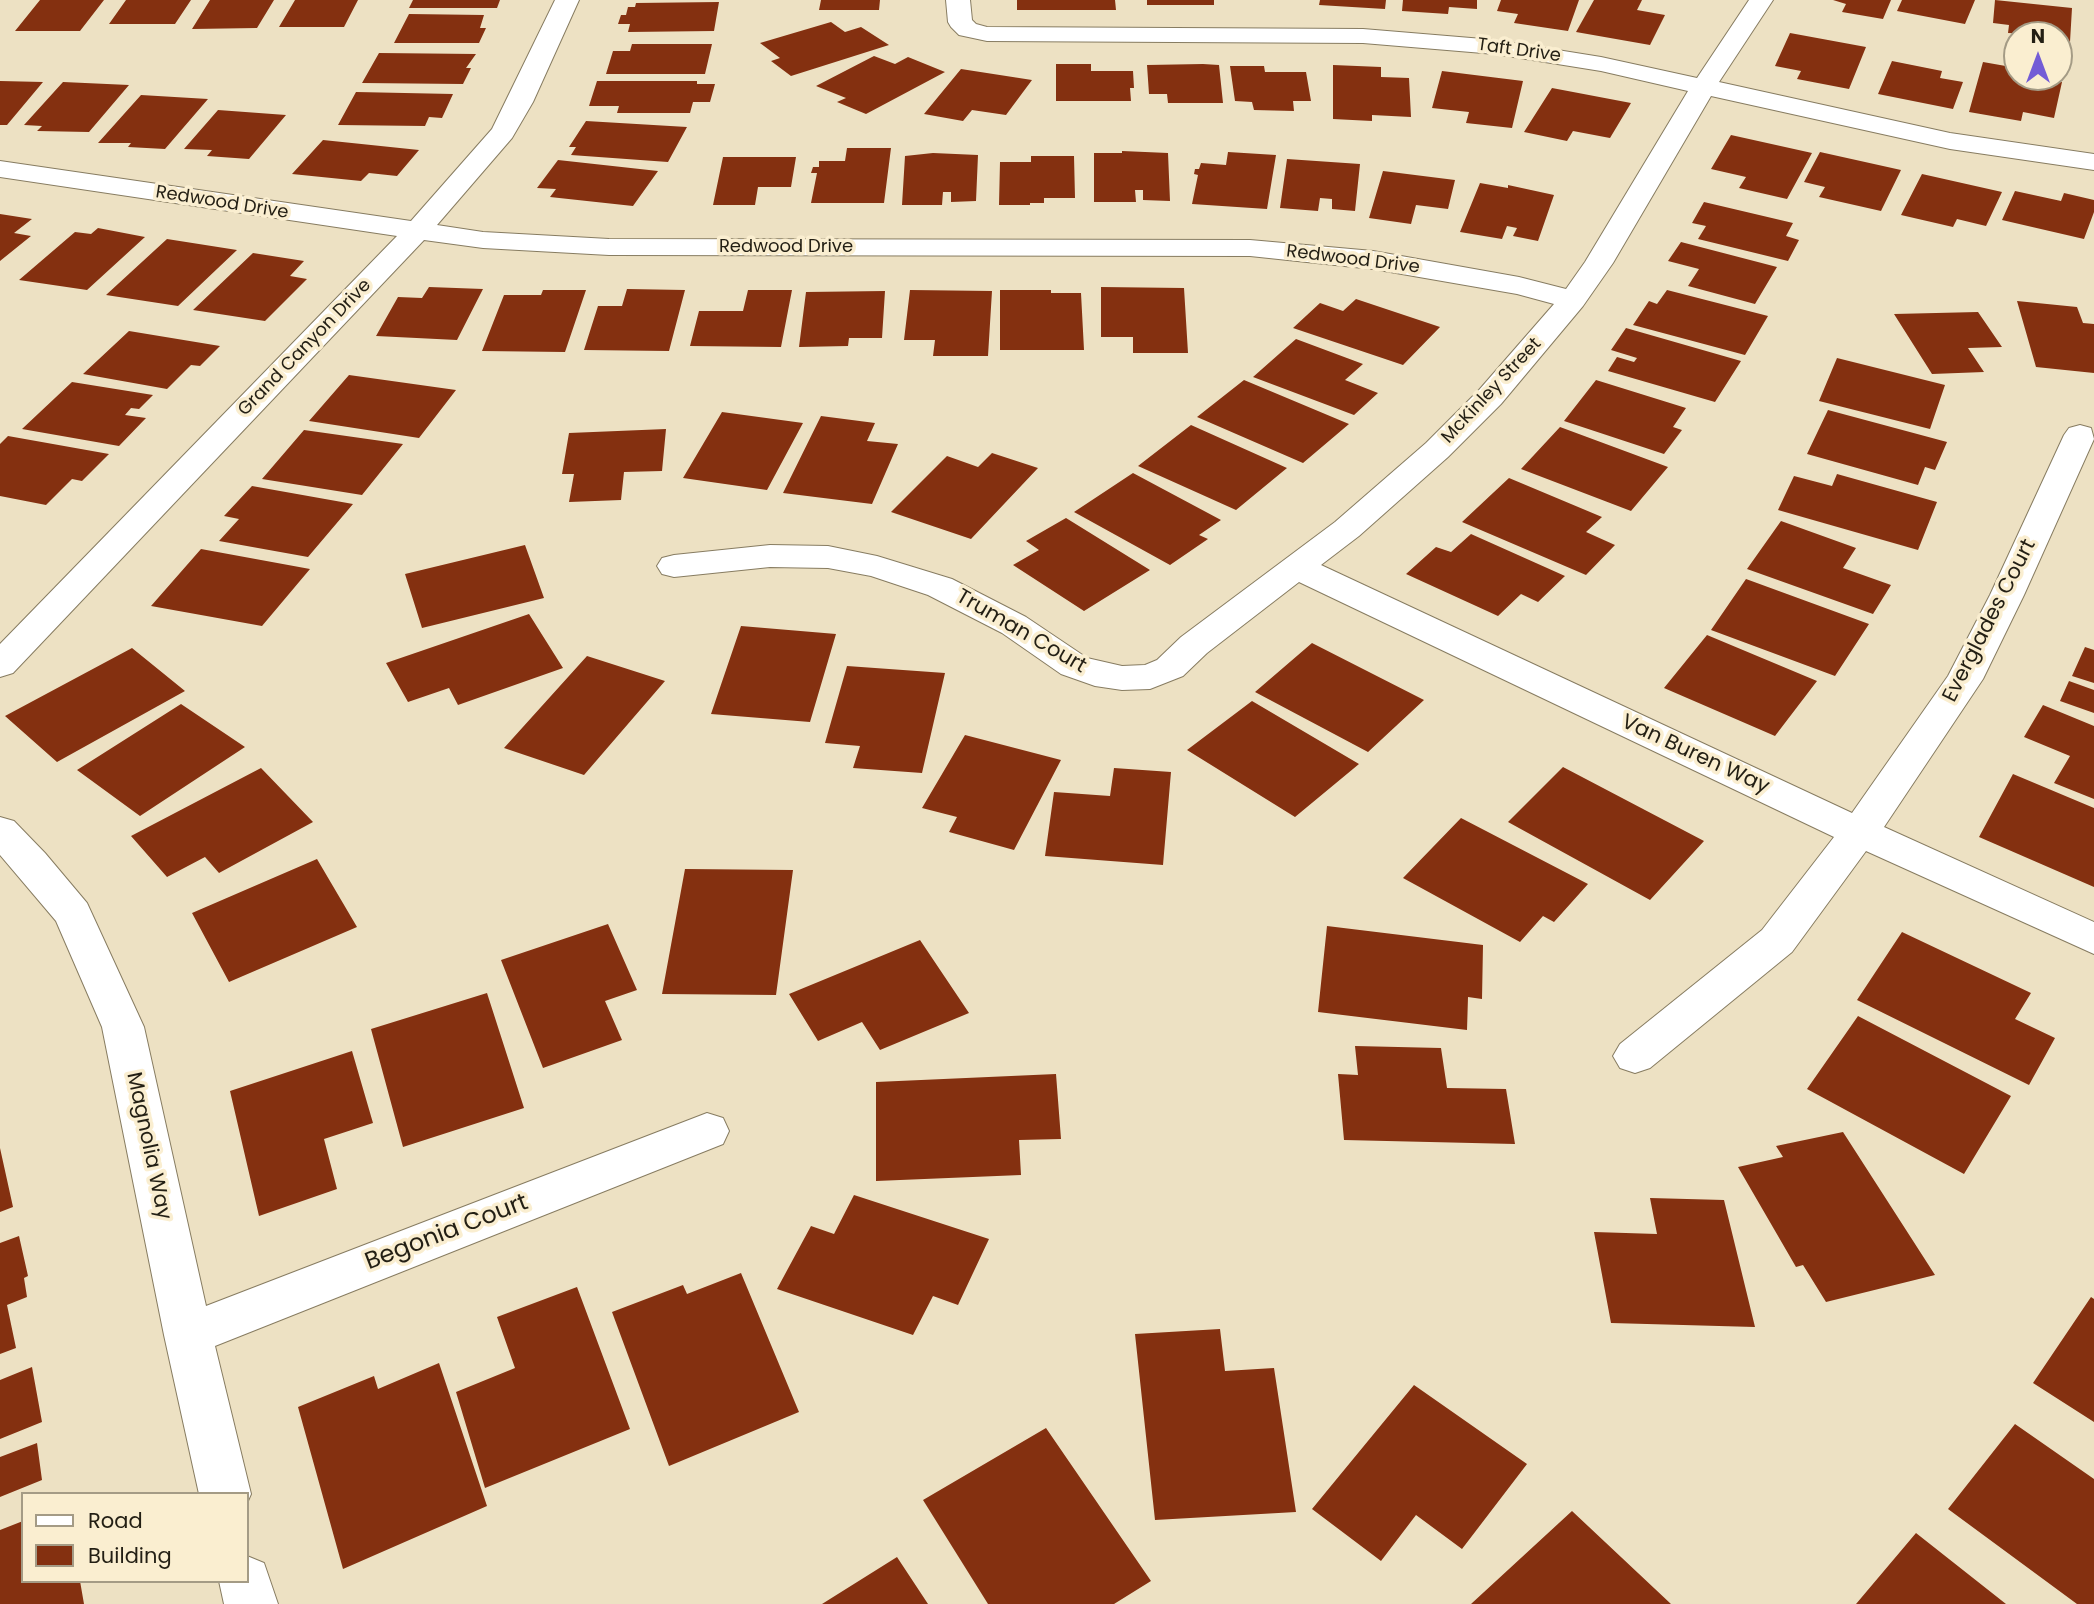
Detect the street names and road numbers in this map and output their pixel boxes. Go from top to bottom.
street label: Taft Drive [1476,34,1562,68]
street label: Redwood Drive [154,182,290,224]
street label: Redwood Drive [719,236,853,258]
street label: Redwood Drive [1285,241,1421,279]
street label: Grand Canyon Drive [234,275,376,421]
street label: McKinley Street [1438,334,1546,448]
street label: Everglades Court [1938,535,2042,707]
street label: Truman Court [951,585,1091,679]
street label: Van Buren Way [1617,710,1773,800]
street label: Magnolia Way [120,1070,176,1222]
street label: Begonia Court [362,1189,532,1277]

